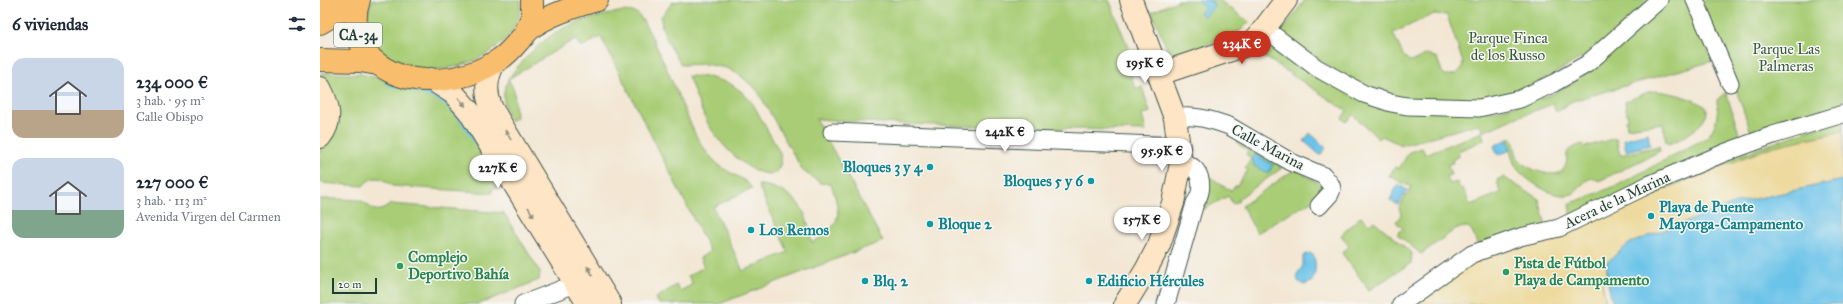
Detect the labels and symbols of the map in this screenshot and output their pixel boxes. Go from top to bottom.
road number: CA-34 [334,23,382,47]
park label: Parque Finca de los Russo [1468,29,1548,64]
pin: 234K € [1209,31,1275,65]
park label: Parque Las Palmeras [1752,40,1820,75]
pin: 195K € [1112,50,1178,84]
one-way arrow [457,97,466,108]
pin: 242K € [972,119,1038,153]
street label: Calle Marina [1228,120,1308,174]
one-way arrow [505,129,512,141]
pin: 95.9K € [1125,138,1199,172]
pin: 227K € [465,155,531,189]
place label: Bloques 3 y 4 [842,158,923,177]
marker: Bloques 3 y 4 [925,162,935,172]
street label: Acera de la Marina [1560,167,1673,233]
place label: Bloques 5 y 6 [1003,172,1084,191]
marker: Bloques 5 y 6 [1086,176,1096,186]
place label: Playa de Puente Mayorga-Campamento [1659,198,1803,234]
one-way arrow [528,206,535,218]
pin: 157K € [1109,207,1175,241]
marker: Playa de Puente Mayorga-Campamento [1646,211,1656,221]
place label: Bloque 2 [938,215,992,234]
marker: Bloque 2 [925,219,935,229]
place label: Los Remos [759,221,829,239]
marker: Los Remos [746,225,756,235]
place label: Complejo Deportivo Bahía [408,248,510,284]
place label: Pista de Fútbol Playa de Campamento [1514,254,1650,290]
marker: Complejo Deportivo Bahía [395,261,405,271]
one-way arrow [586,266,594,276]
marker: Pista de Fútbol Playa de Campamento [1501,267,1511,277]
place label: Blq. 2 [873,272,908,291]
place label: Edificio Hércules [1097,272,1205,290]
scale bar [332,276,377,295]
marker: Blq. 2 [860,276,870,286]
marker: Edificio Hércules [1084,276,1094,286]

